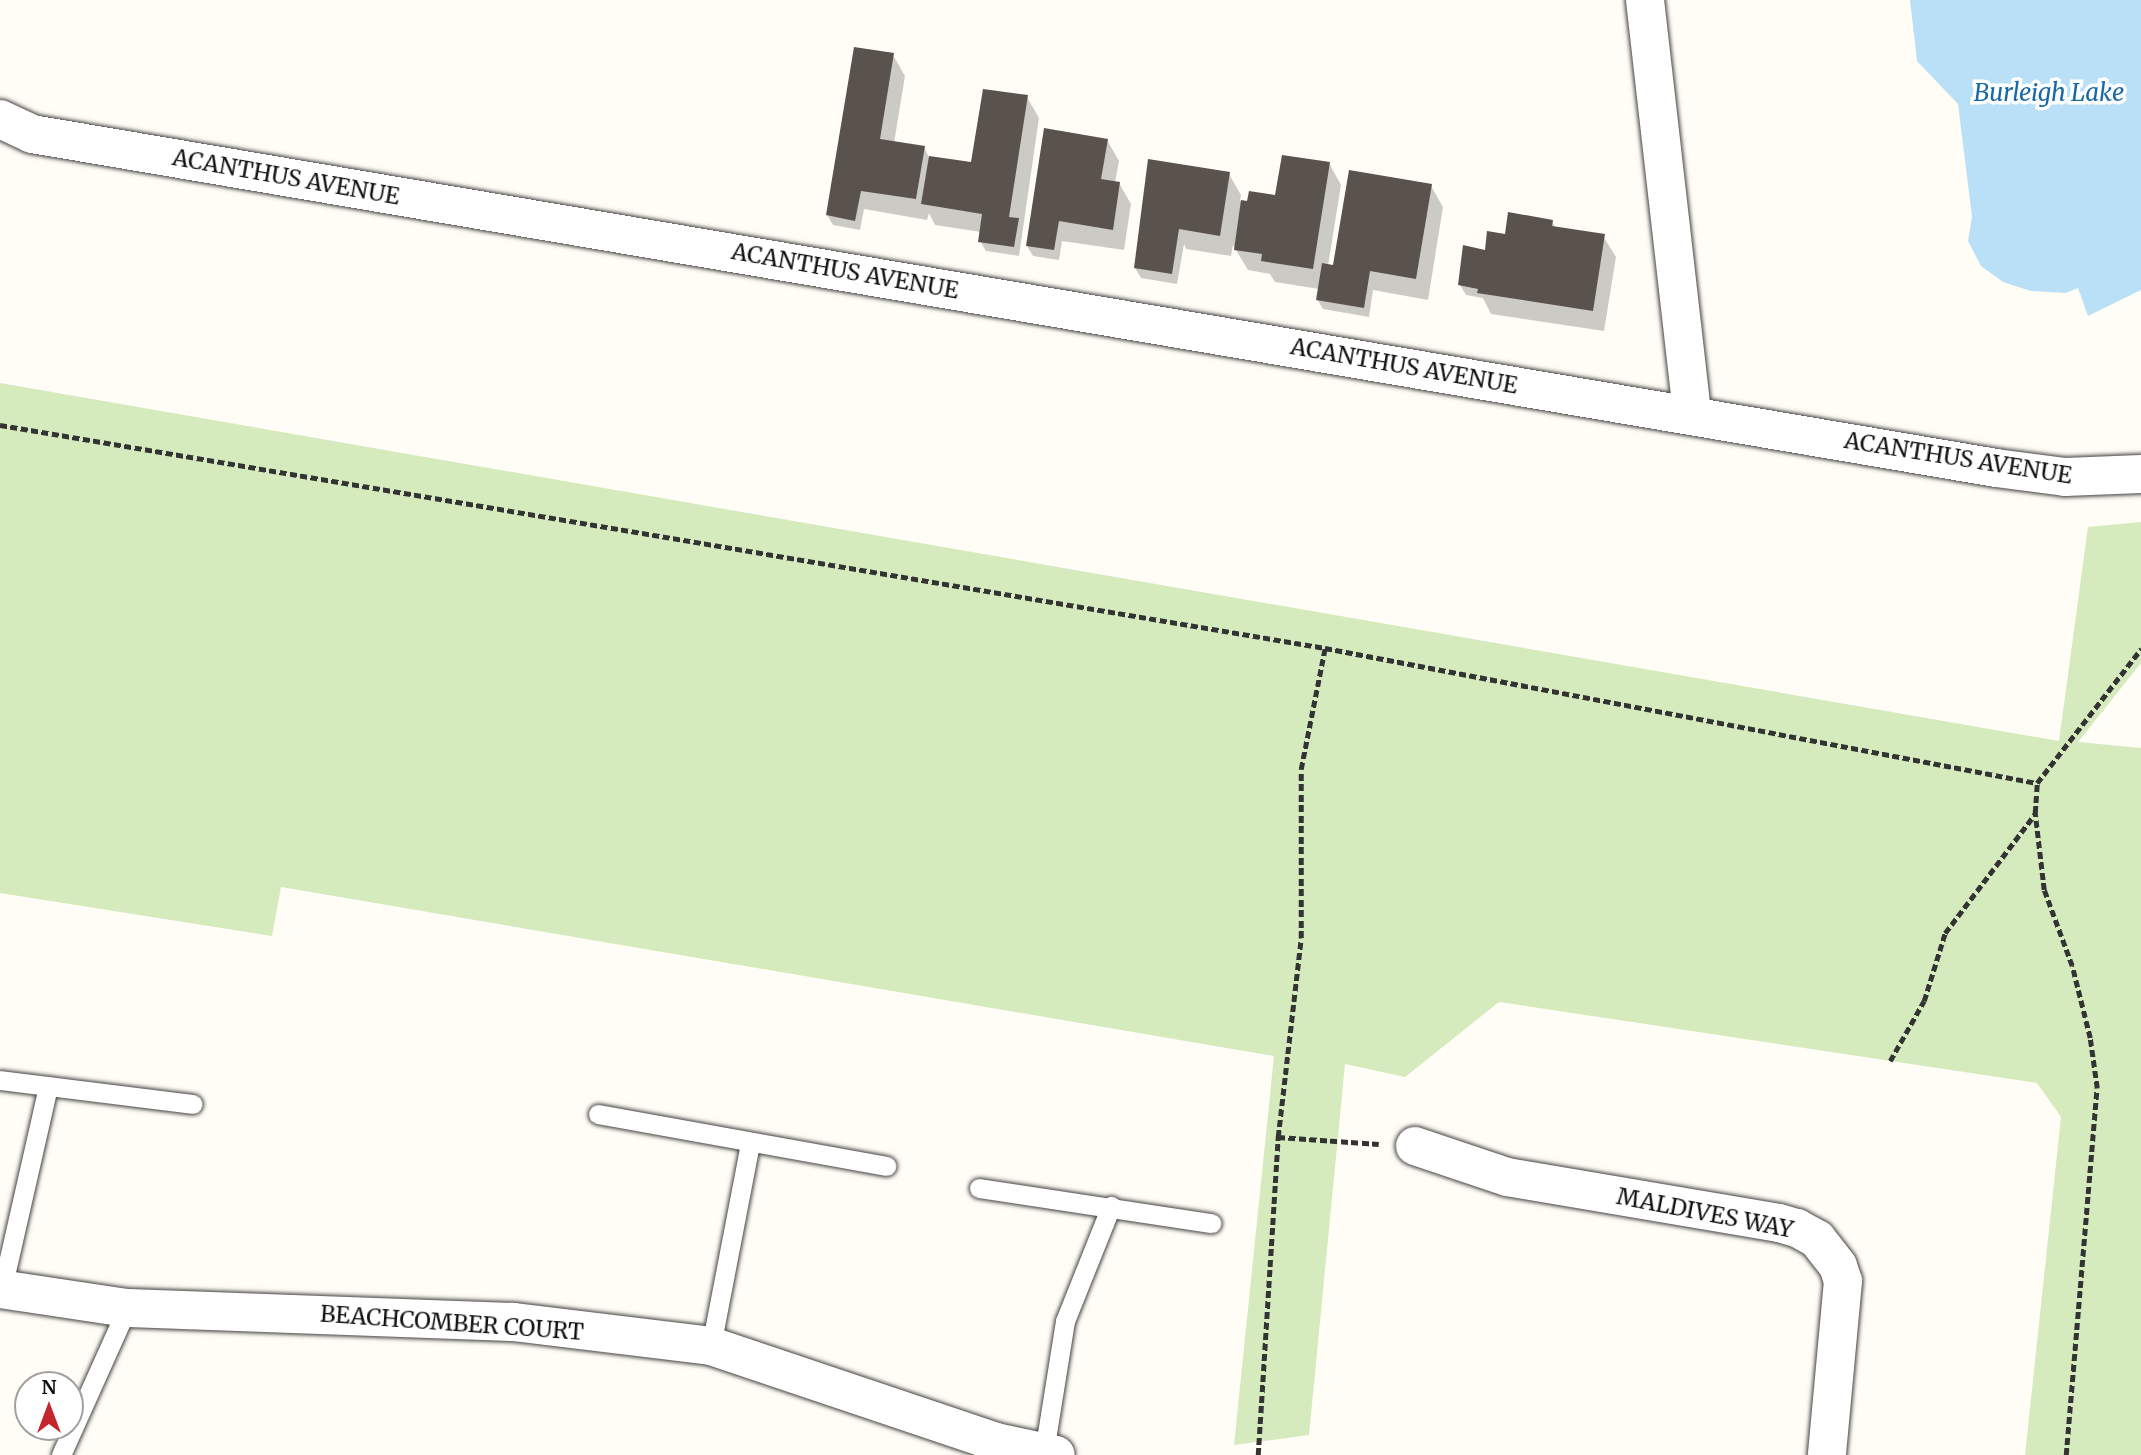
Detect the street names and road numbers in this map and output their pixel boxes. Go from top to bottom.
street label: ACANTHUS AVENUE [170,143,402,211]
street label: ACANTHUS AVENUE [729,237,961,305]
street label: ACANTHUS AVENUE [1288,332,1520,400]
street label: ACANTHUS AVENUE [1842,426,2074,490]
street label: MALDIVES WAY [1614,1182,1796,1244]
street label: BEACHCOMBER COURT [319,1300,585,1346]

